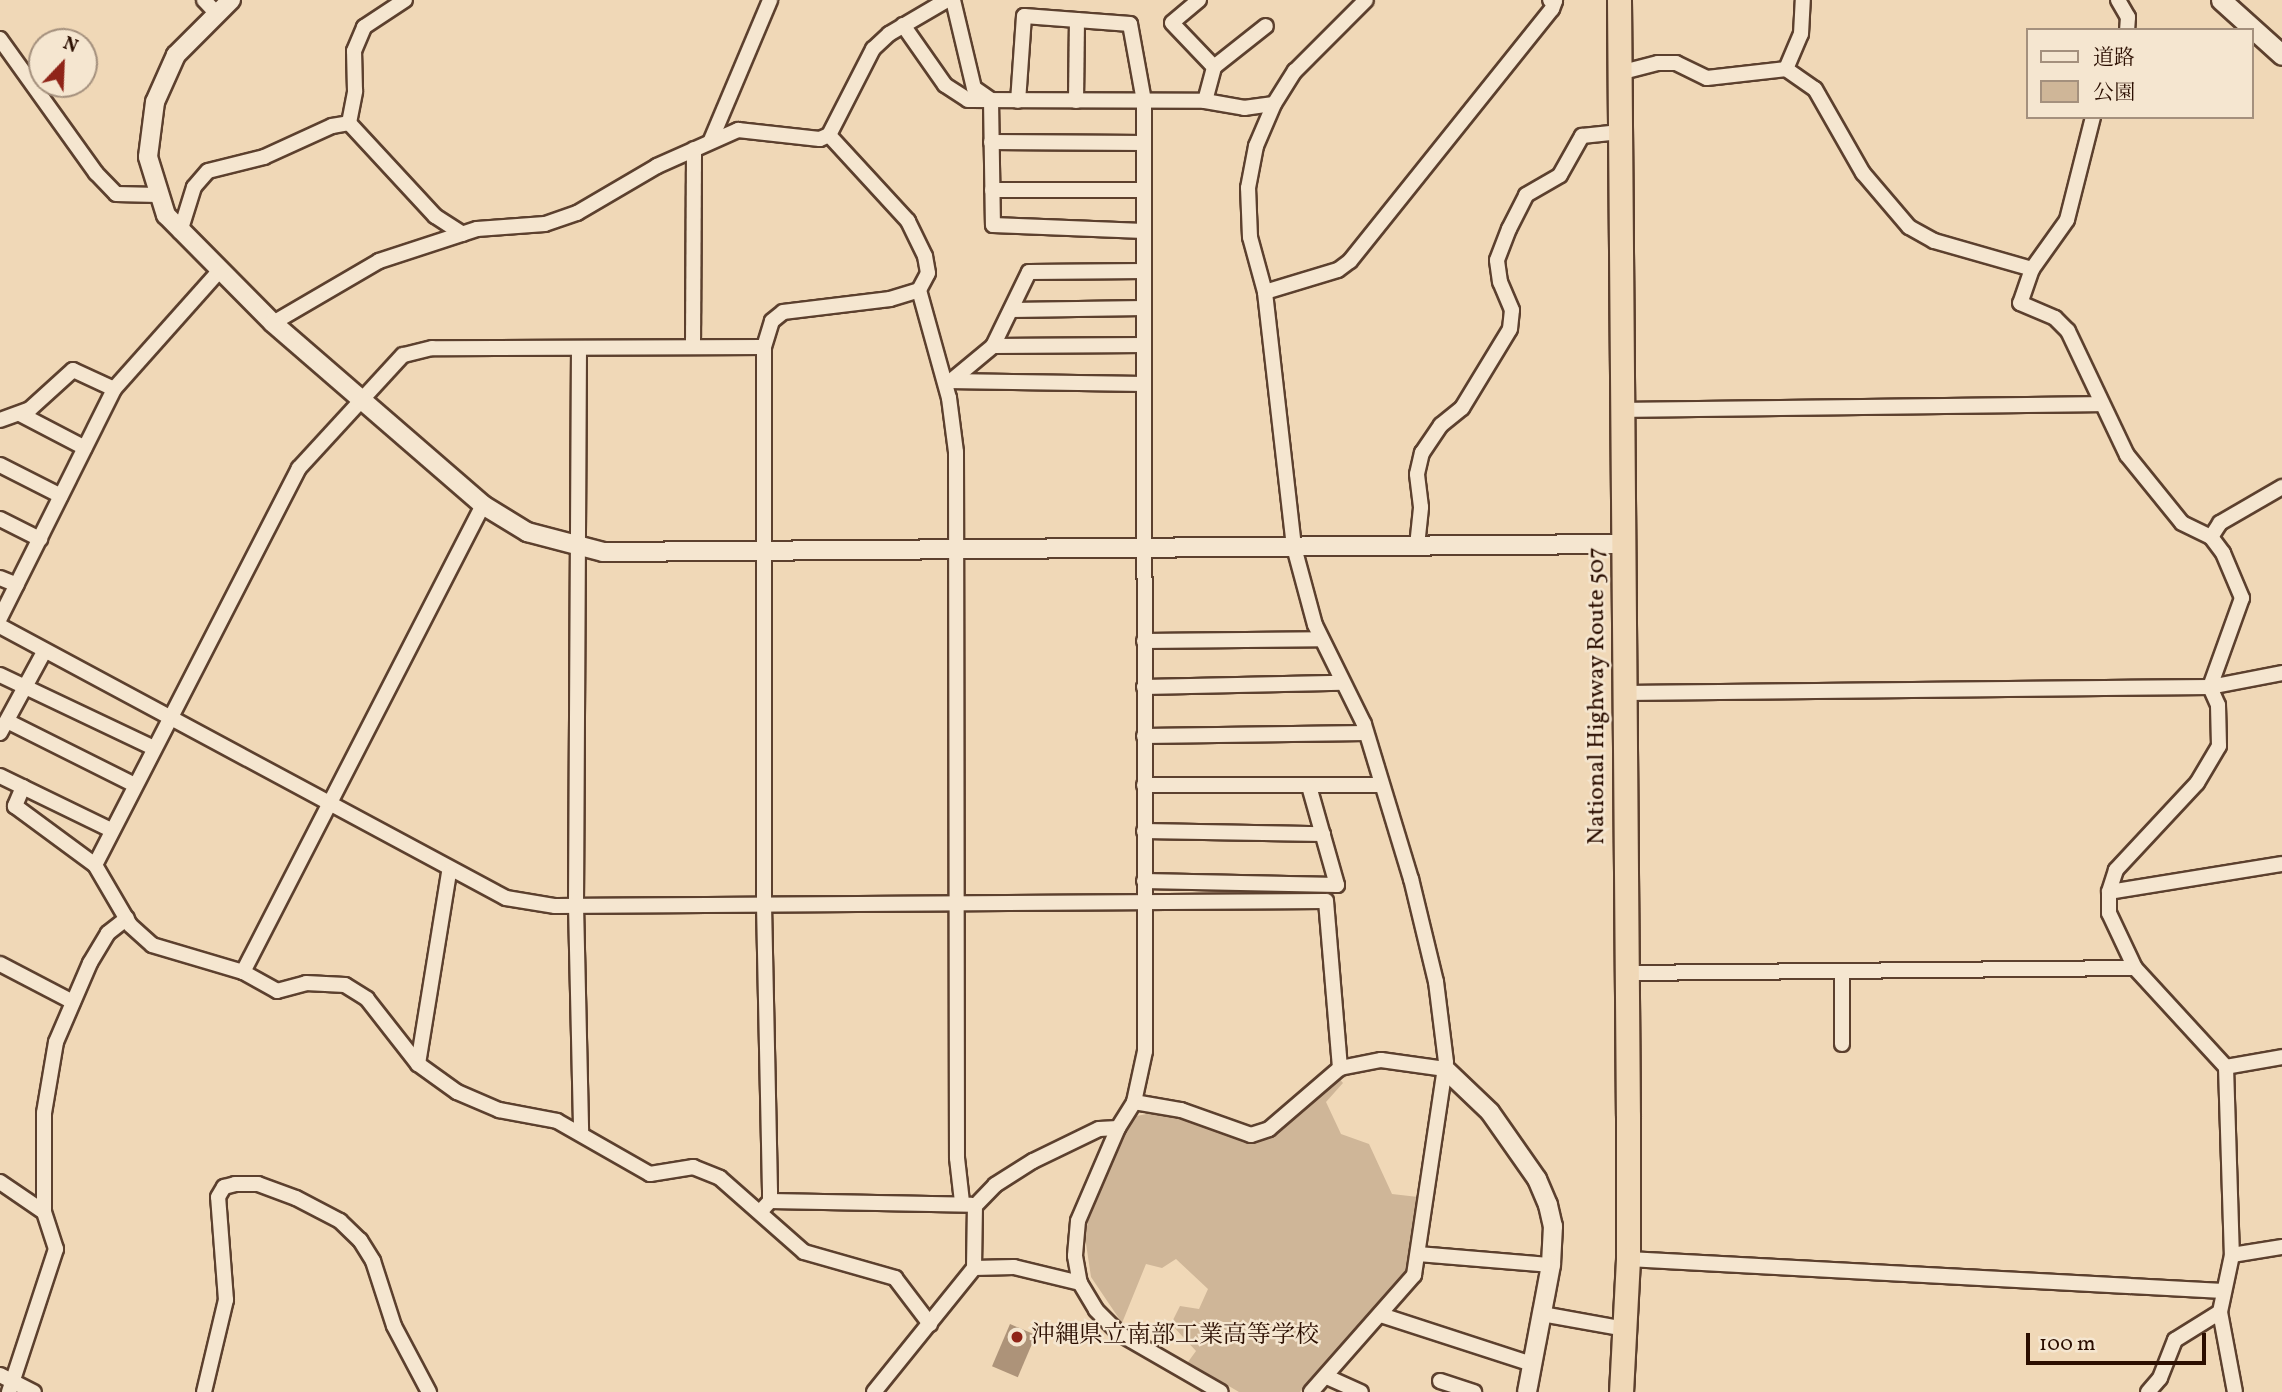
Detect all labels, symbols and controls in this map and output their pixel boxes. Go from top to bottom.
north arrow [28,28,98,98]
legend [2026,28,2254,119]
text: N [59,31,82,60]
text: 道路 [2093,44,2135,73]
text: 公園 [2093,79,2135,108]
street label: National Highway Route 507 [1584,547,1612,845]
scale bar [2030,1318,2210,1362]
place label: 沖縄県立南部工業高等学校 [1031,1323,1319,1351]
marker: 沖縄県立南部工業高等学校 [1009,1329,1025,1345]
text: 100 m [2039,1330,2096,1359]

